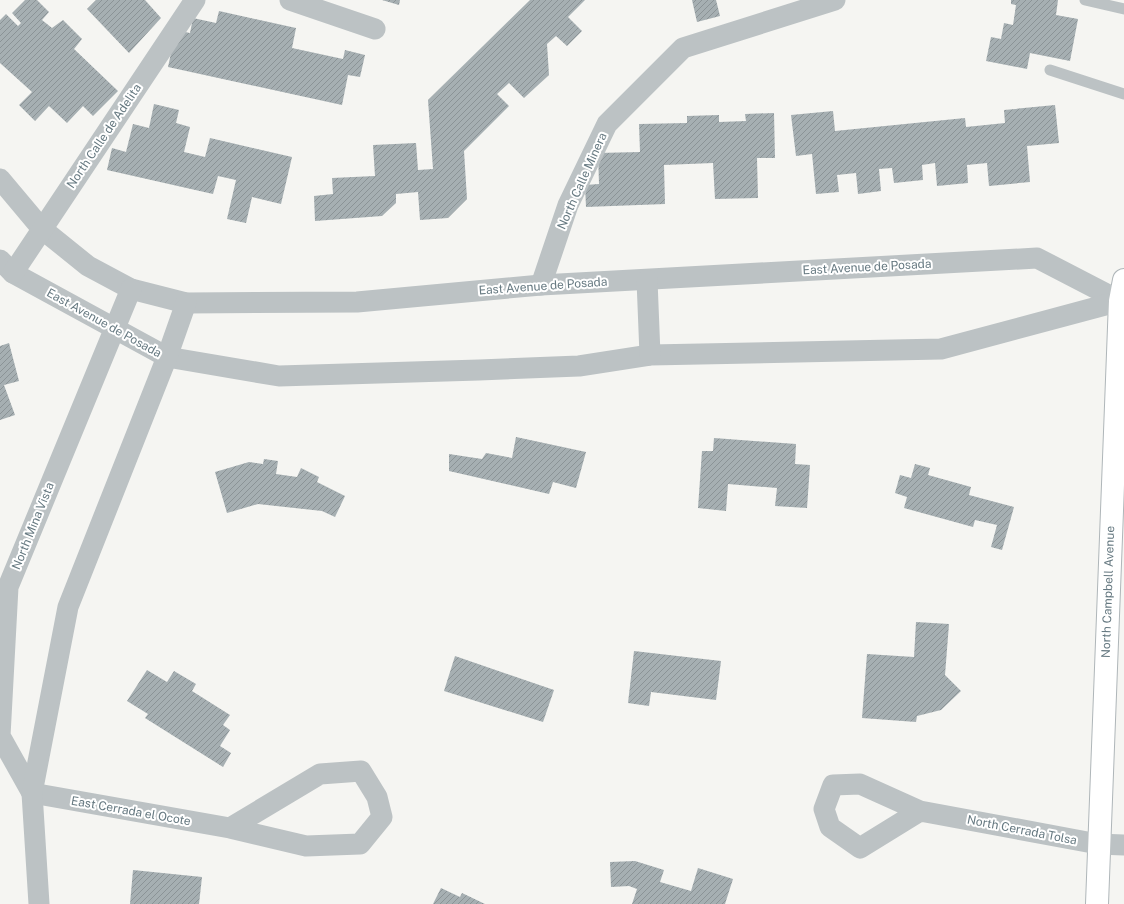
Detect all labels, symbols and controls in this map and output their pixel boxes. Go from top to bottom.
street label: North Calle de Adelita [64,81,144,191]
street label: North Calle Minera [554,130,610,232]
street label: East Avenue de Posada [802,257,932,277]
street label: East Avenue de Posada [478,275,608,297]
street label: East Avenue de Posada [44,286,164,360]
street label: North Mina Vista [9,480,57,572]
street label: North Campbell Avenue [1099,525,1117,658]
street label: East Cerrada el Ocote [70,794,192,828]
street label: North Cerrada Tolsa [966,812,1078,848]

